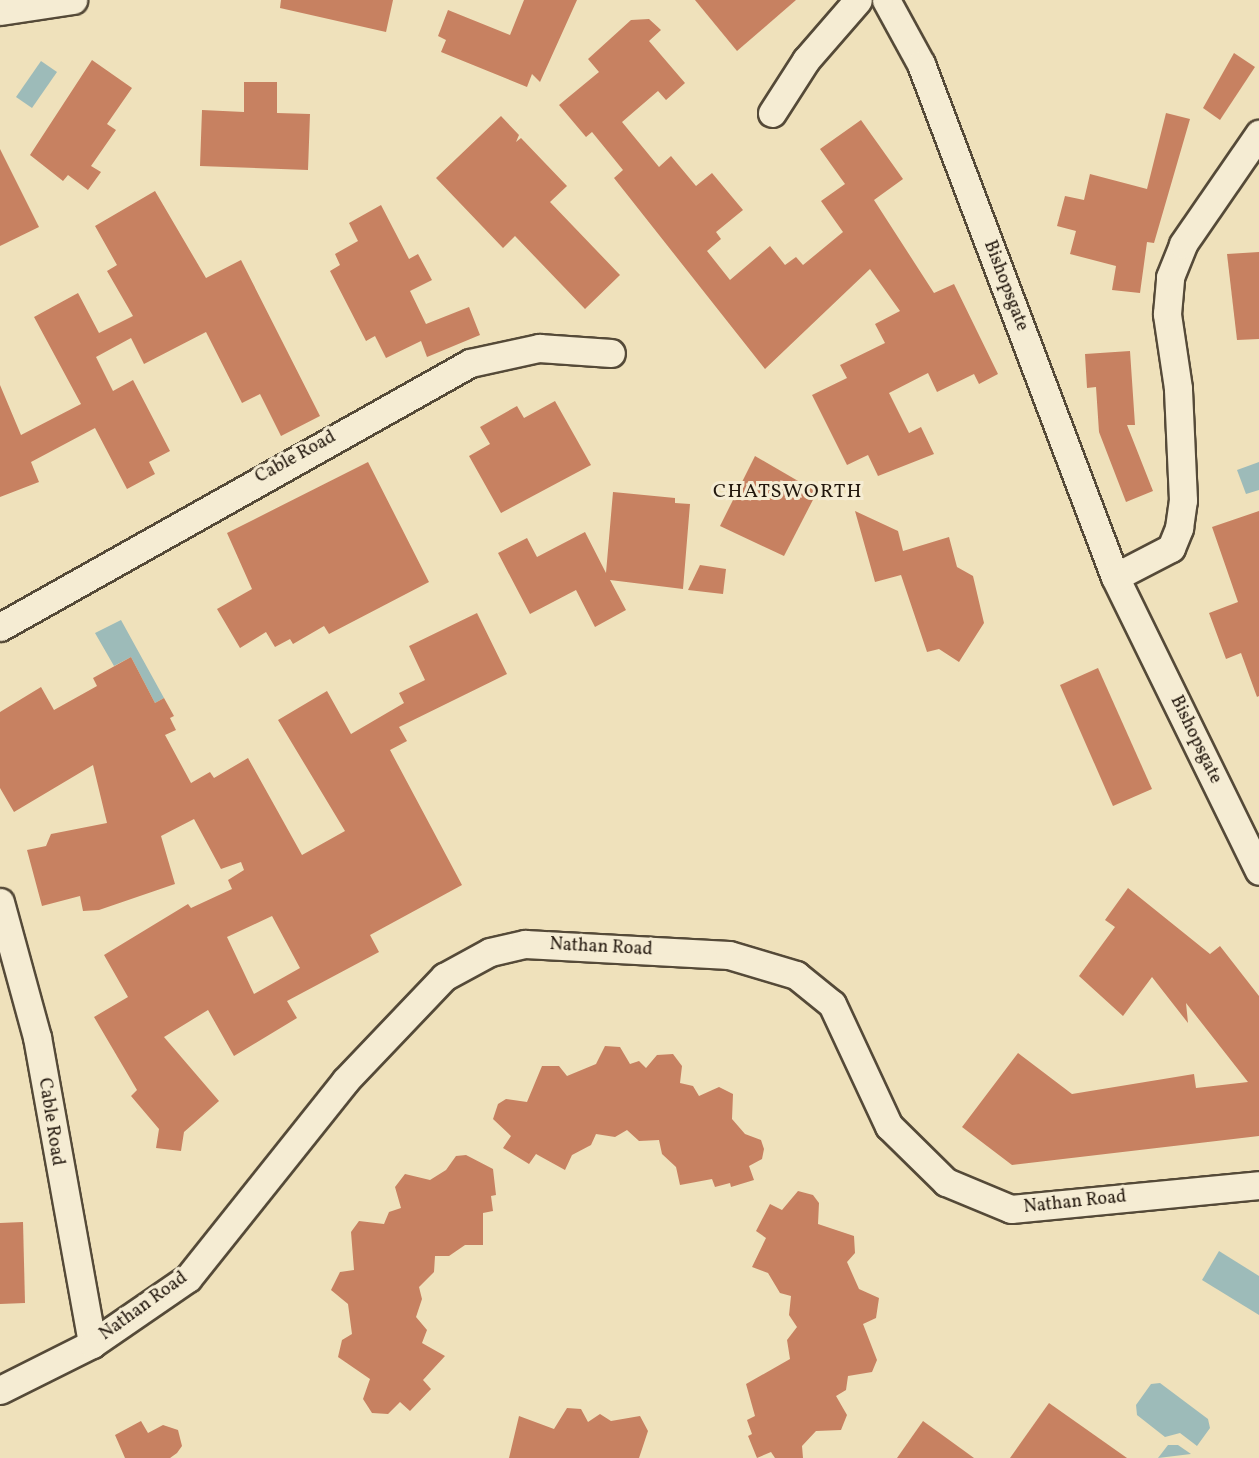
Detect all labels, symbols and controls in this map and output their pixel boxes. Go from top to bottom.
street label: Bishopsgate [978,238,1032,334]
street label: Cable Road [252,427,340,489]
district label: CHATSWORTH [713,480,863,504]
street label: Bishopsgate [1164,692,1226,788]
street label: Nathan Road [549,935,653,961]
street label: Cable Road [32,1077,68,1167]
street label: Nathan Road [1023,1187,1127,1219]
street label: Nathan Road [96,1268,192,1346]

